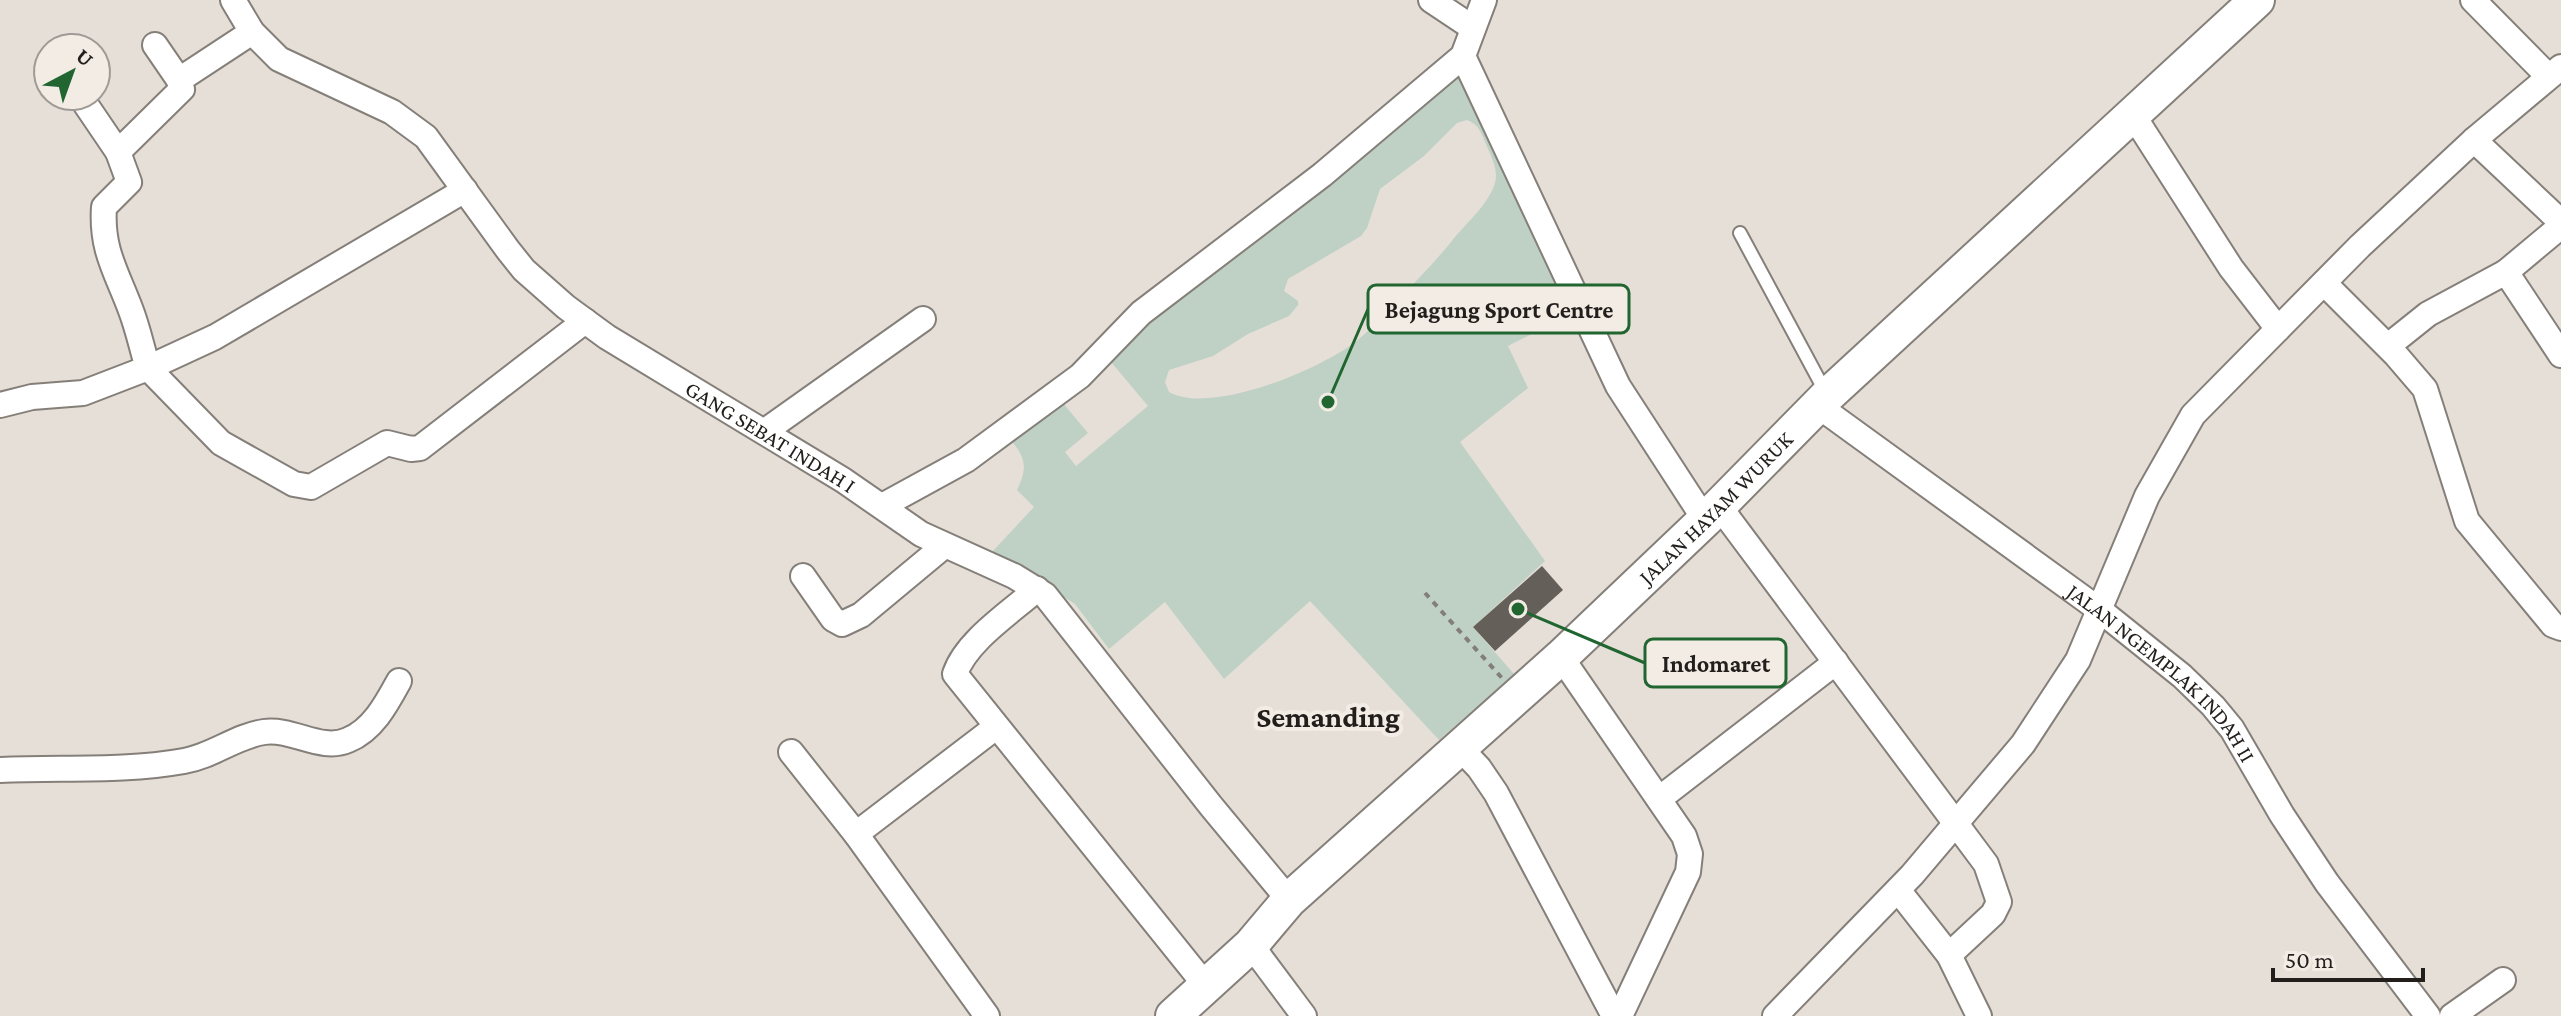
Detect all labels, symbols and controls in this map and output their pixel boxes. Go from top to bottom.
north arrow [32,32,112,112]
text: U [71,43,99,72]
callout: Bejagung Sport Centre [1368,285,1629,333]
text: Bejagung Sport Centre [1385,296,1613,324]
street label: GANG SEBAT INDAH I [681,375,861,498]
street label: JALAN HAYAM WURUK [1632,426,1798,590]
street label: JALAN NGEMPLAK INDAH II [2061,577,2261,766]
callout: Indomaret [1645,639,1786,687]
text: Indomaret [1662,650,1770,677]
district label: Semanding [1256,700,1400,733]
scale bar [2273,932,2423,982]
text: 50 m [2285,946,2334,973]

